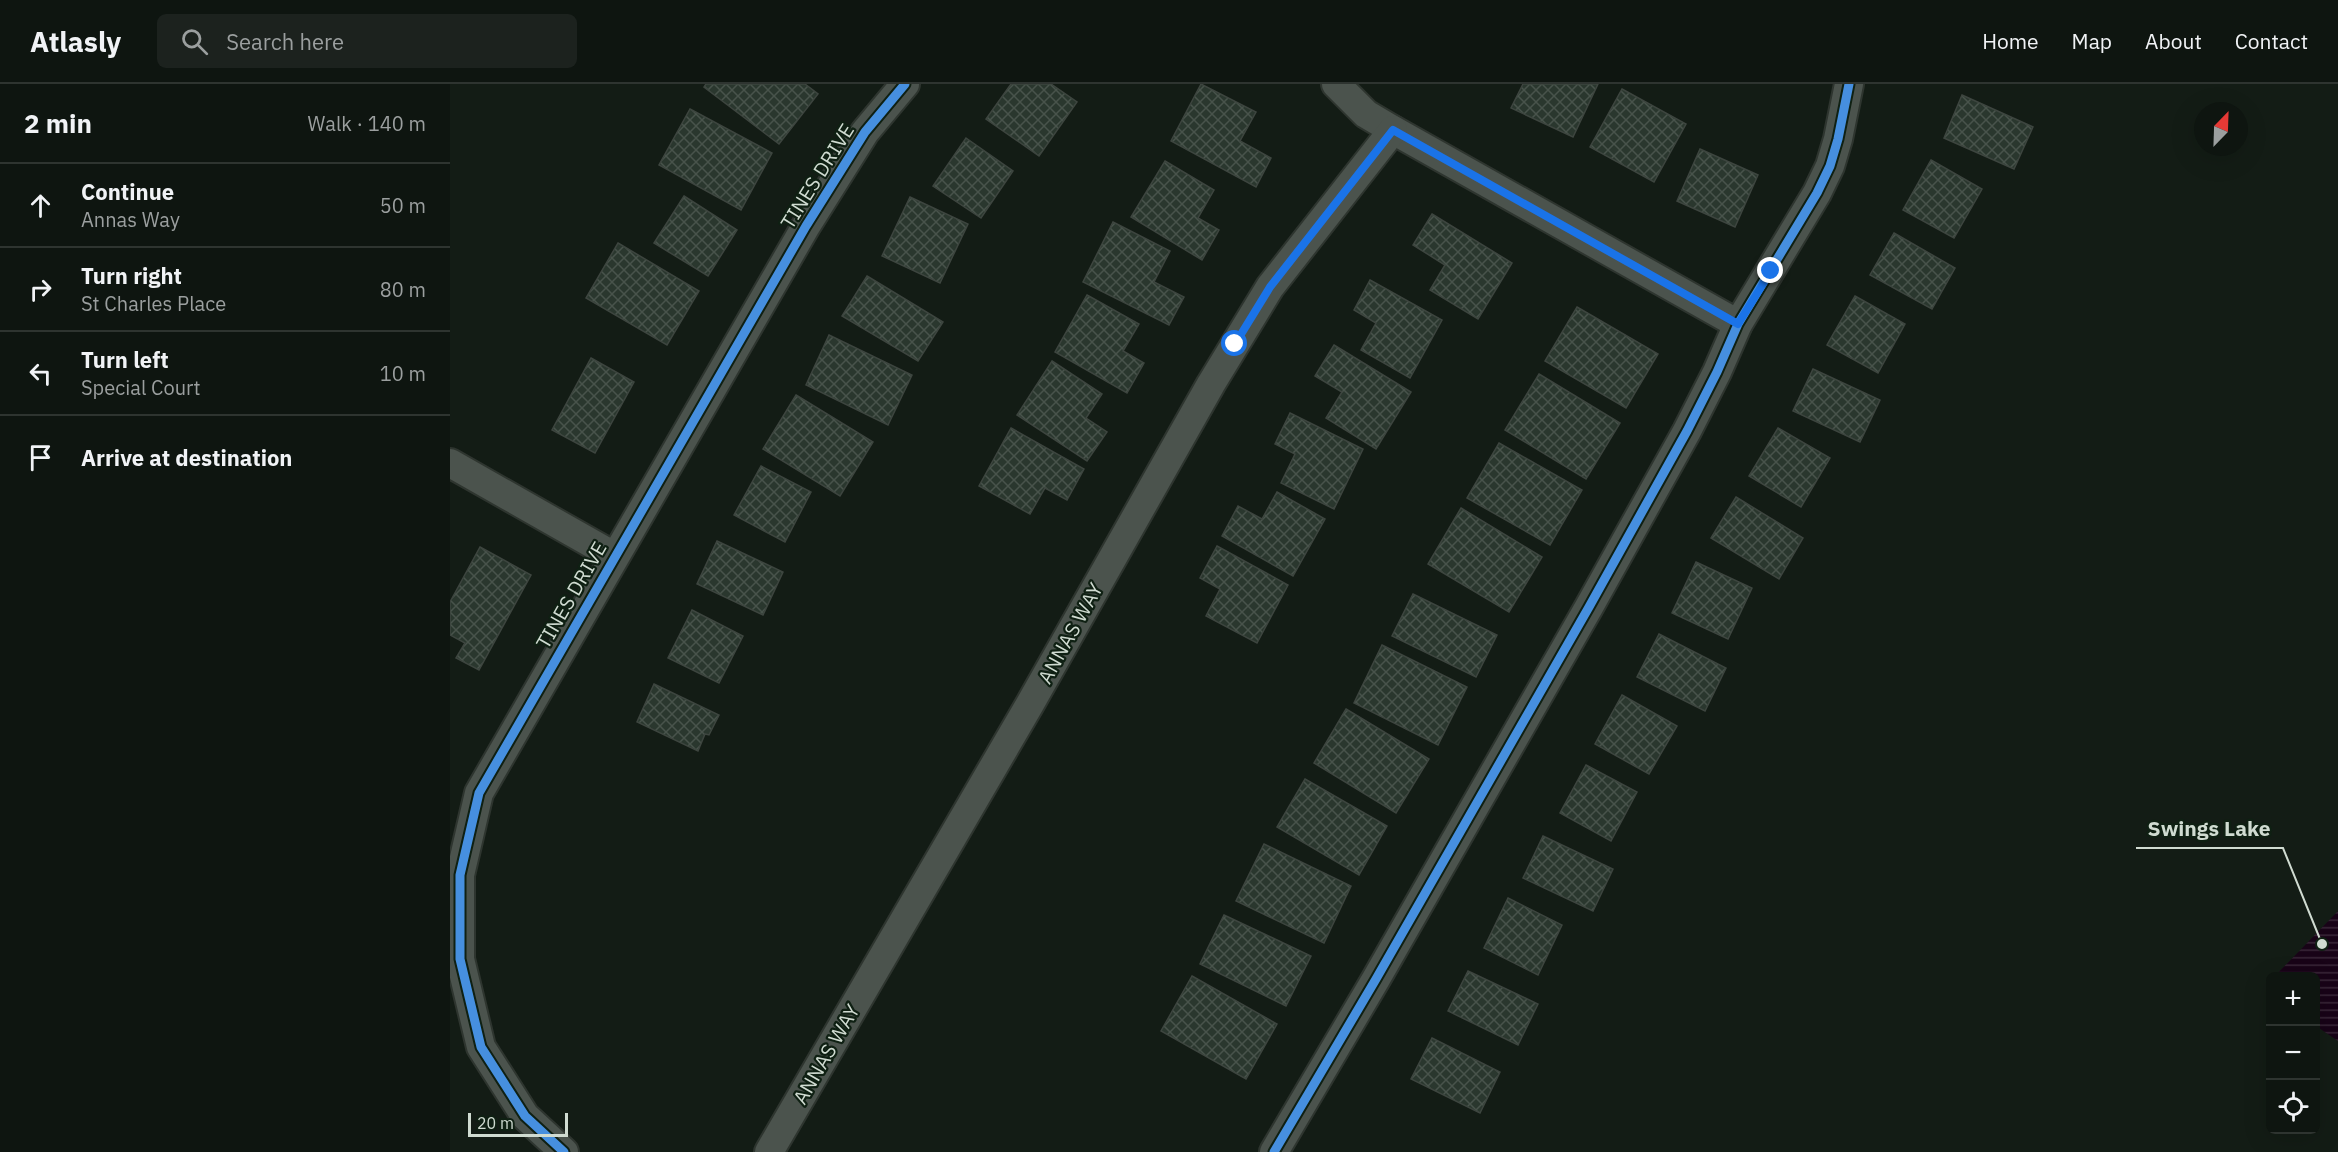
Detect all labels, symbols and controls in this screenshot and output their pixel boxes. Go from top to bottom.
search box [157,14,577,68]
text: Atlasly [30,23,121,60]
icon: search [178,25,211,58]
text: Search here [226,27,344,56]
text: Home [1982,27,2039,55]
text: Map [2072,27,2112,55]
text: About [2145,27,2202,55]
text: Contact [2235,27,2308,55]
north arrow [2194,102,2248,156]
text: 2 min [24,106,92,140]
text: Walk · 140 m [308,110,426,137]
street label: TINES DRIVE [774,118,860,234]
text: Continue [81,177,174,206]
icon: ahead [24,189,57,222]
text: 50 m [380,192,426,219]
text: Annas Way [81,206,180,233]
route end [1757,257,1783,283]
text: Turn right [81,261,182,290]
icon: right [24,273,57,306]
text: 80 m [380,276,426,303]
text: St Charles Place [81,290,226,317]
route start [1221,330,1247,356]
text: Turn left [81,345,169,374]
icon: left [24,357,57,390]
text: 10 m [380,360,426,387]
text: Special Court [81,374,201,401]
icon: arrive [24,441,57,474]
text: Arrive at destination [81,443,292,472]
street label: TINES DRIVE [529,537,613,653]
street label: ANNAS WAY [1031,578,1109,688]
callout: Swings Lake [2136,809,2283,848]
text: Swings Lake [2148,814,2271,842]
map controls [2266,972,2320,1134]
button: + [2266,972,2320,1026]
street label: ANNAS WAY [786,999,866,1109]
button: − [2266,1026,2320,1080]
button: locate [2266,1080,2320,1134]
scale bar [468,1110,568,1138]
text: 20 m [477,1113,514,1133]

